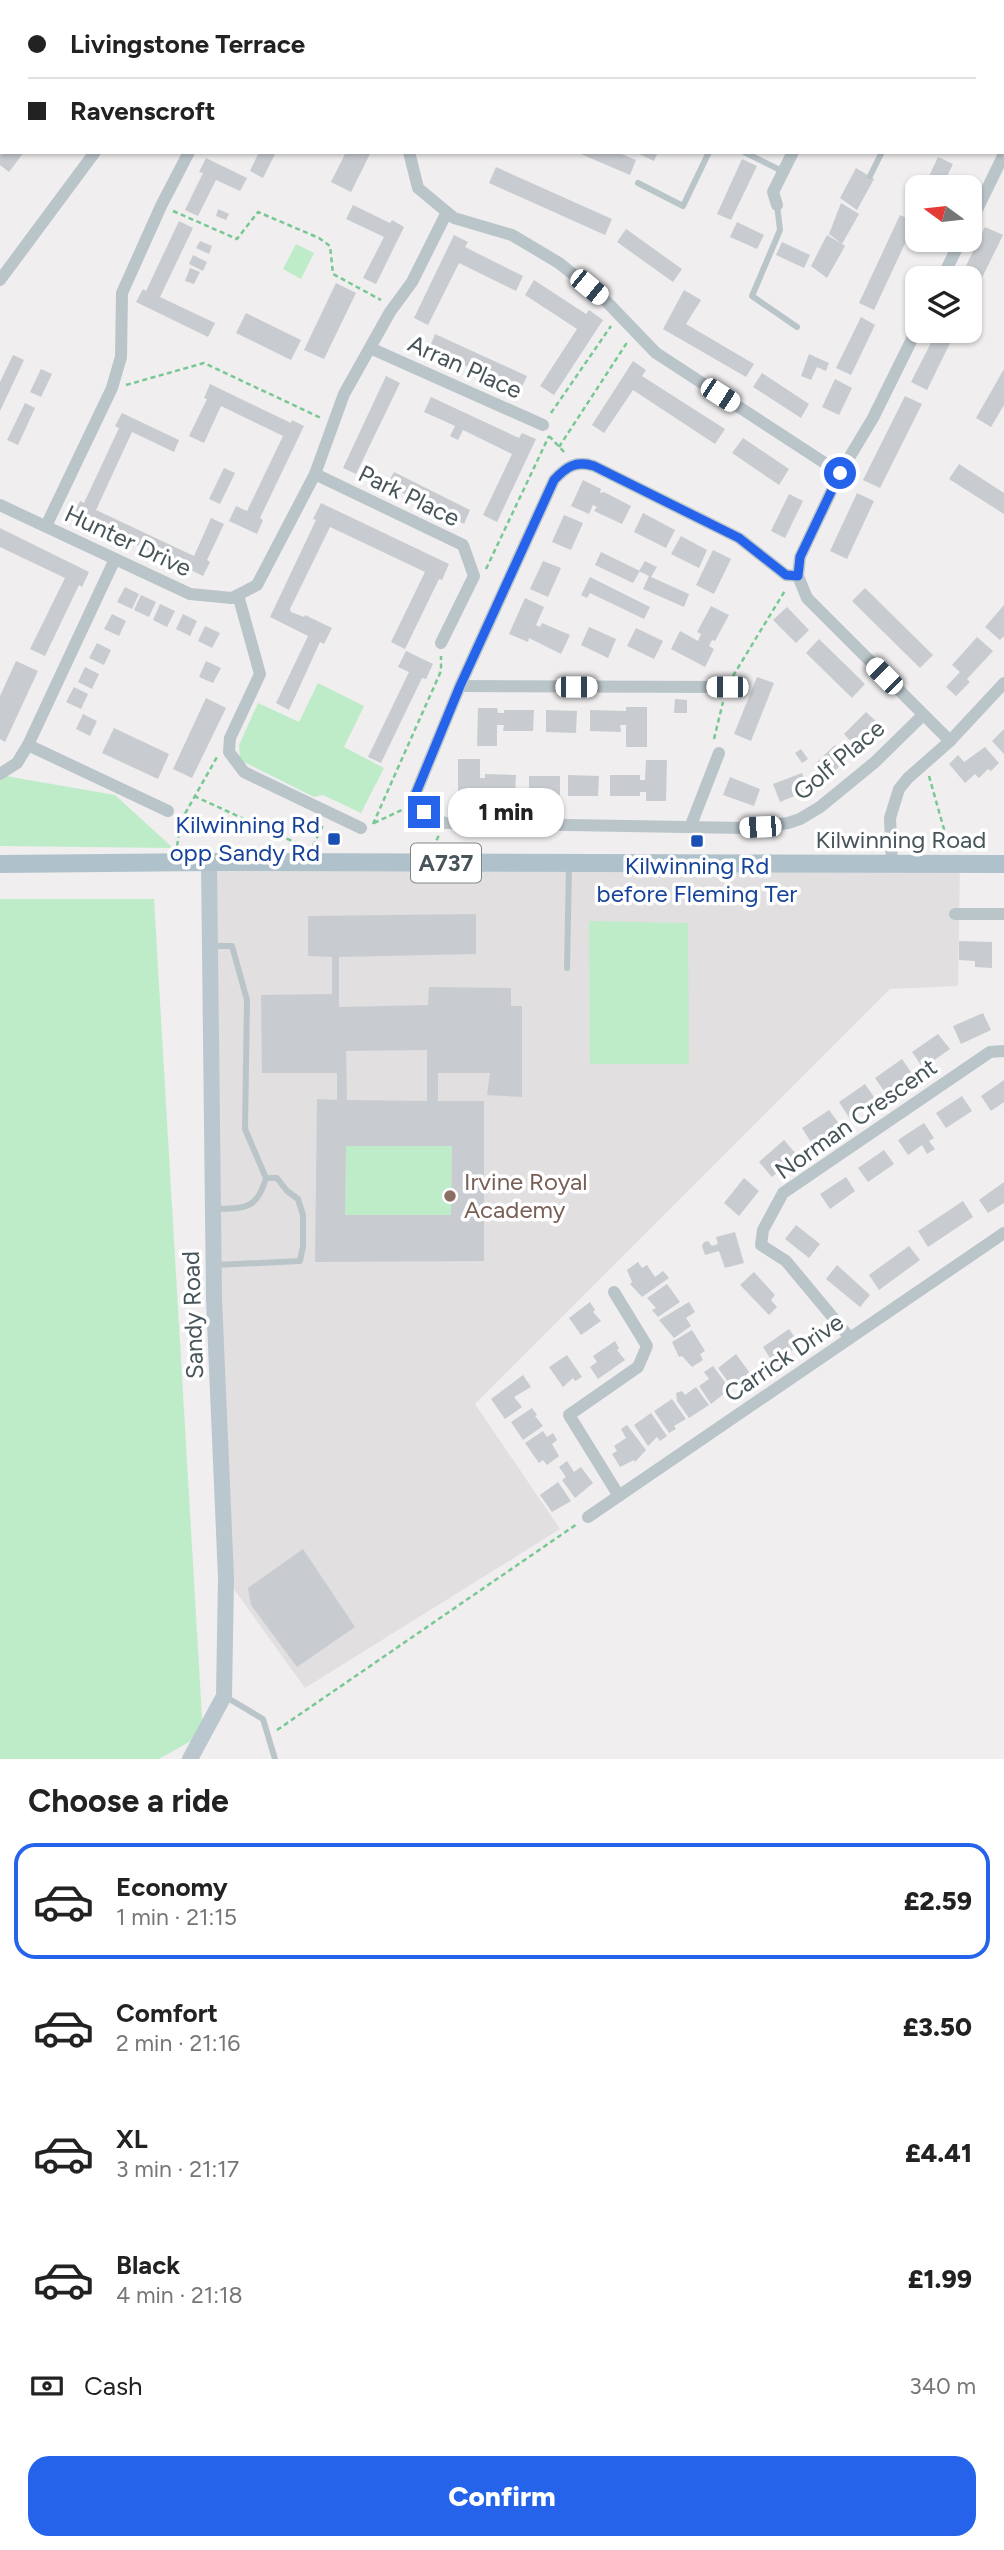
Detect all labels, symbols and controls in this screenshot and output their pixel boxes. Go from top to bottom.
text: Livingstone Terrace [70,28,305,60]
text: Ravenscroft [70,95,215,127]
north arrow [905,175,982,252]
map controls [905,175,982,343]
car [567,266,612,308]
button: layers [905,266,982,343]
street label: Arran Place [404,329,527,405]
car [697,375,744,415]
route start [824,457,856,489]
street label: Park Place [354,459,465,532]
street label: Hunter Drive [60,499,196,583]
car [862,654,907,698]
car [556,677,598,698]
car [707,677,749,698]
street label: Golf Place [787,713,890,806]
callout: 1 min [448,788,564,836]
route end [408,796,440,828]
text: 1 min [479,798,533,826]
place label: Kilwinning Rd opp Sandy Rd [170,810,320,867]
car [739,815,782,839]
street label: Kilwinning Road [816,825,986,854]
marker: Kilwinning Rd opp Sandy Rd [326,831,342,847]
marker: Kilwinning Rd before Fleming Ter [689,833,705,849]
road number: A737 [411,844,481,883]
place label: Kilwinning Rd before Fleming Ter [597,851,797,908]
street label: Norman Crescent [769,1052,942,1185]
place label: Irvine Royal Academy [464,1167,588,1224]
marker: Irvine Royal Academy [442,1188,458,1204]
street label: Sandy Road [176,1250,209,1380]
street label: Carrick Drive [719,1307,849,1408]
text: Choose a ride [28,1782,229,1820]
icon: car [32,1870,95,1933]
text: Economy [116,1871,228,1903]
text: £2.59 [904,1885,972,1917]
text: 1 min · 21:15 [116,1903,237,1931]
icon: car [32,1996,95,2059]
text: Comfort [116,1997,218,2029]
text: £3.50 [903,2011,972,2043]
text: 2 min · 21:16 [116,2029,240,2057]
icon: car [32,2122,95,2185]
text: XL [116,2123,148,2155]
text: £4.41 [905,2137,972,2169]
text: 3 min · 21:17 [116,2155,239,2183]
icon: car [32,2248,95,2311]
text: Black [116,2249,180,2281]
text: £1.99 [908,2263,972,2295]
text: 4 min · 21:18 [116,2281,243,2309]
icon: cash [28,2367,66,2405]
text: Cash [84,2370,143,2402]
text: 340 m [909,2372,976,2400]
button: Confirm [28,2456,976,2536]

